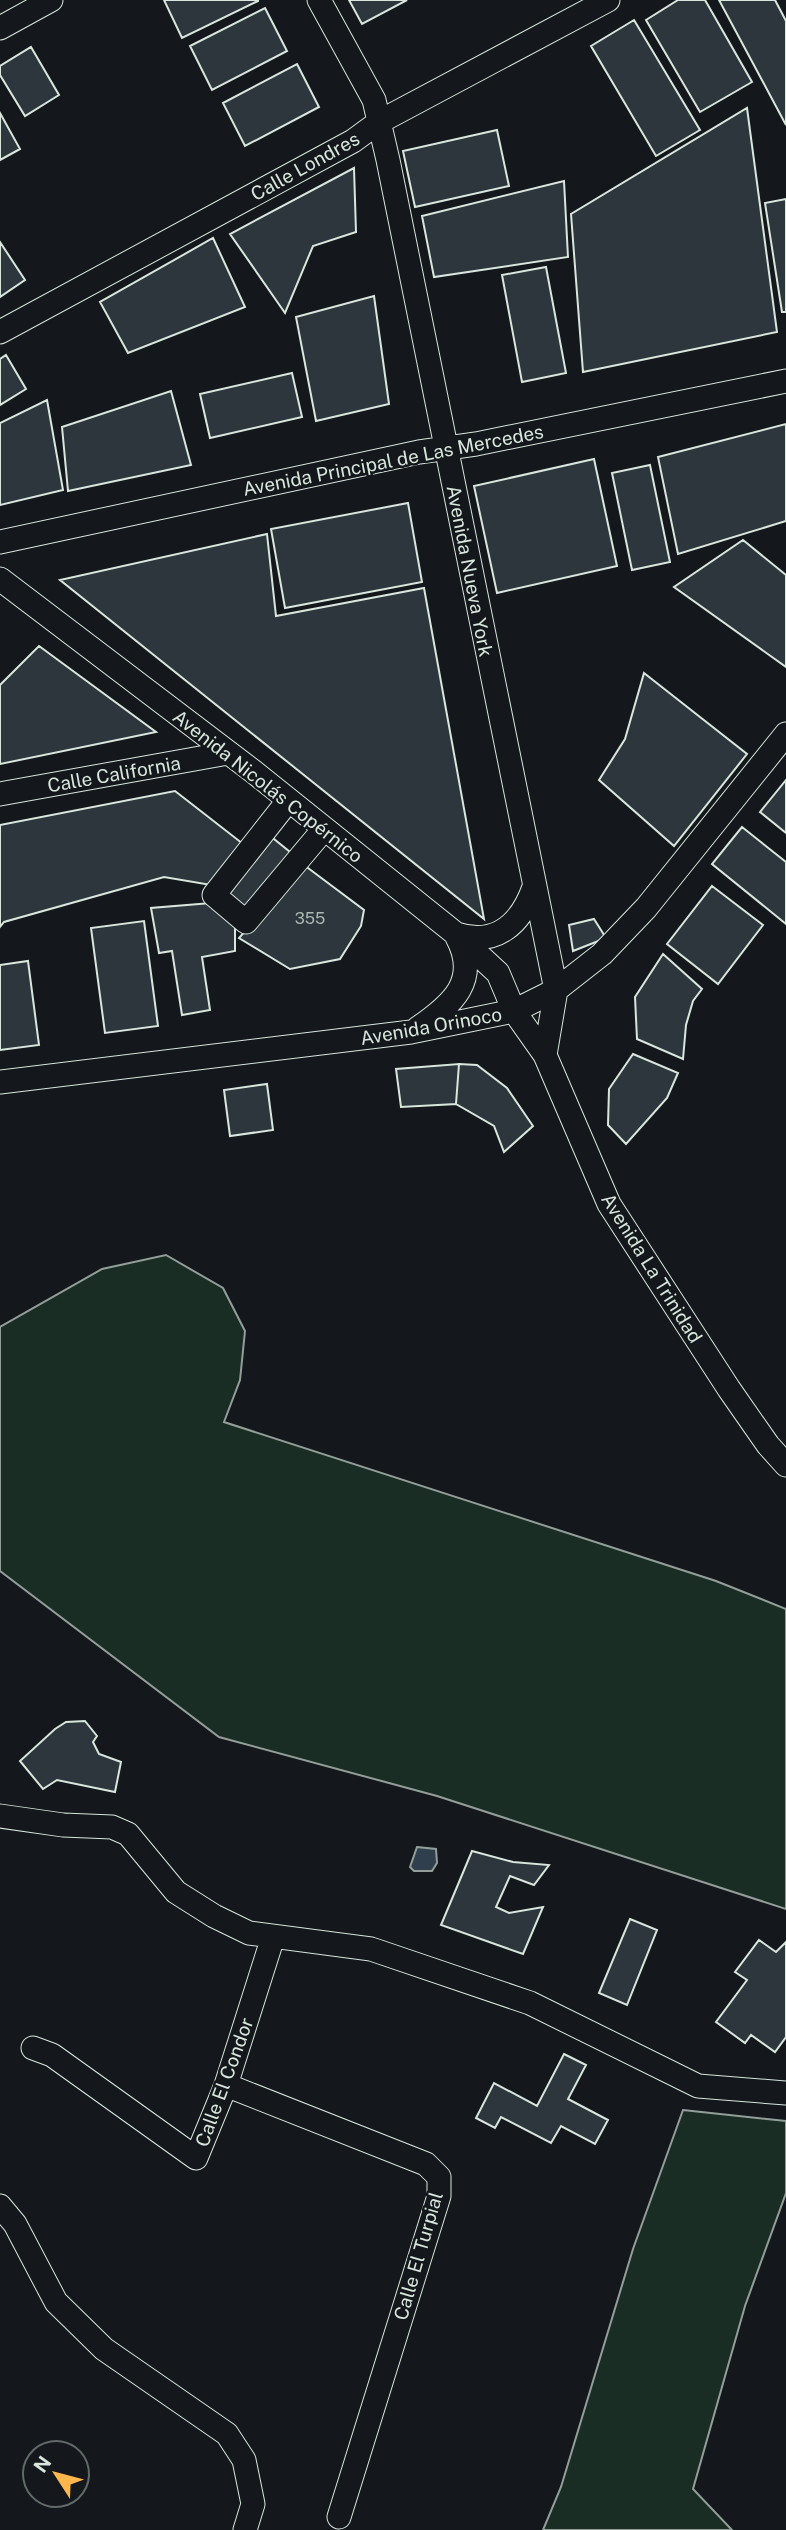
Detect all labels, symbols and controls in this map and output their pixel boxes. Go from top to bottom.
street label: Calle Londres [247,127,363,205]
street label: Avenida Principal de Las Mercedes [241,420,545,500]
street label: Avenida Nueva York [443,483,497,659]
street label: Avenida Nicolás Copérnico [169,705,367,867]
street label: Calle California [46,751,182,797]
house number: 355 [295,909,325,928]
street label: Avenida Orinoco [358,1003,504,1049]
street label: Avenida La Trinidad [597,1189,707,1347]
street label: Calle El Condor [190,2015,258,2149]
street label: Calle El Turpial [389,2189,447,2323]
north arrow [21,2439,91,2509]
text: N [29,2452,56,2476]

